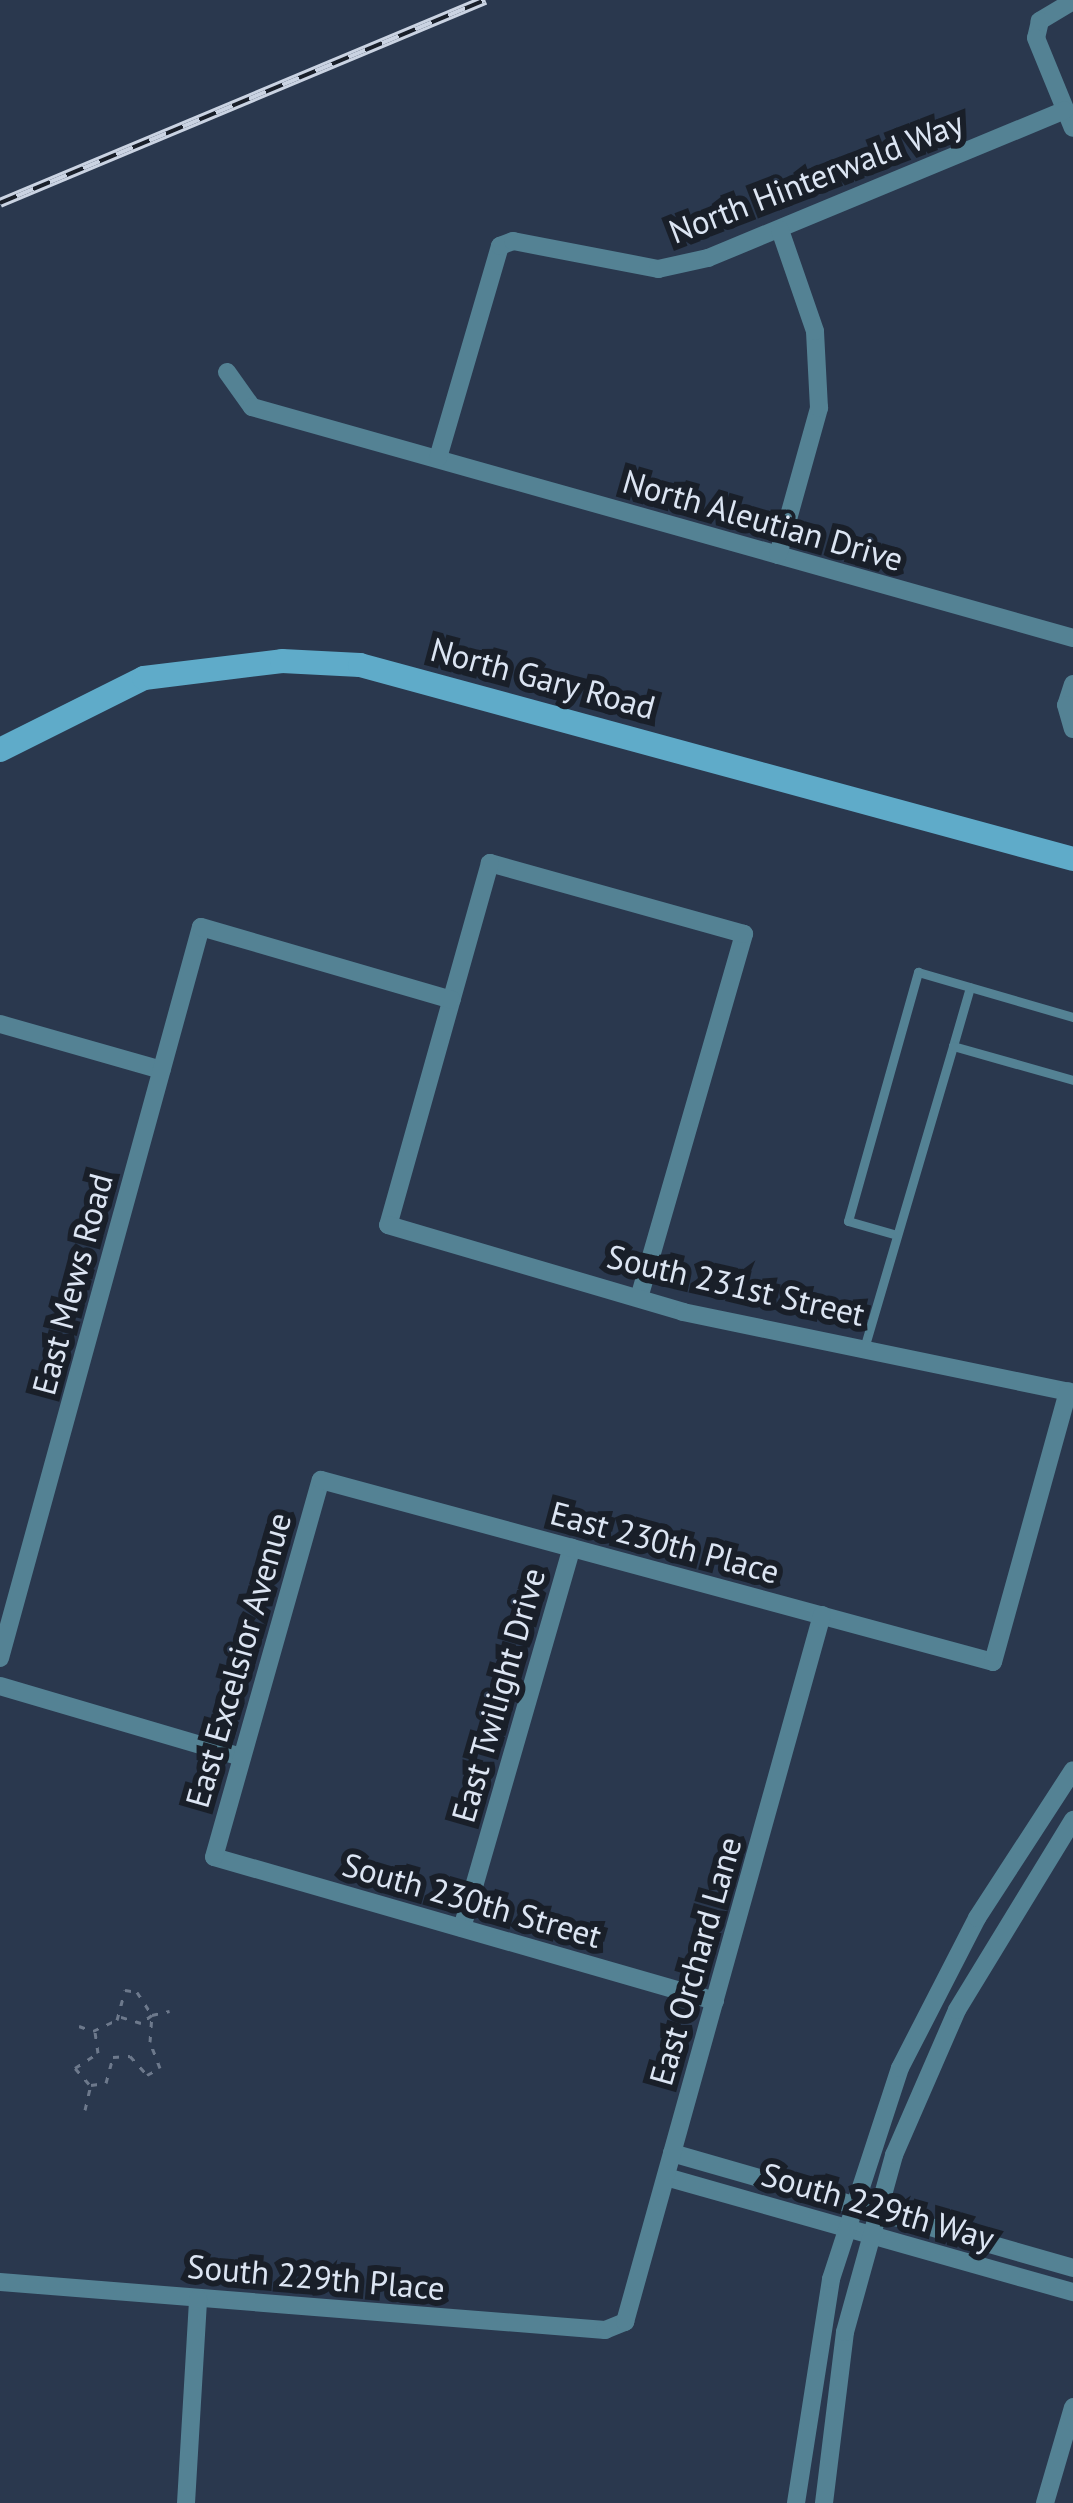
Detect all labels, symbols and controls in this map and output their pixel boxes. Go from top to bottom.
street label: North Hinterwald Way [663,103,969,251]
street label: North Aleutian Drive [618,461,908,579]
street label: North Gary Road [426,629,660,727]
street label: East Mews Road [23,1169,121,1399]
street label: South 231st Street [603,1236,869,1334]
street label: East 230th Place [546,1492,784,1592]
street label: East Excelsior Avenue [177,1508,299,1812]
street label: East Twilight Drive [443,1563,553,1827]
street label: East Orchard Lane [641,1832,749,2090]
street label: South 230th Street [338,1844,606,1956]
street label: South 229th Way [757,2154,999,2258]
street label: South 229th Place [186,2246,446,2308]

